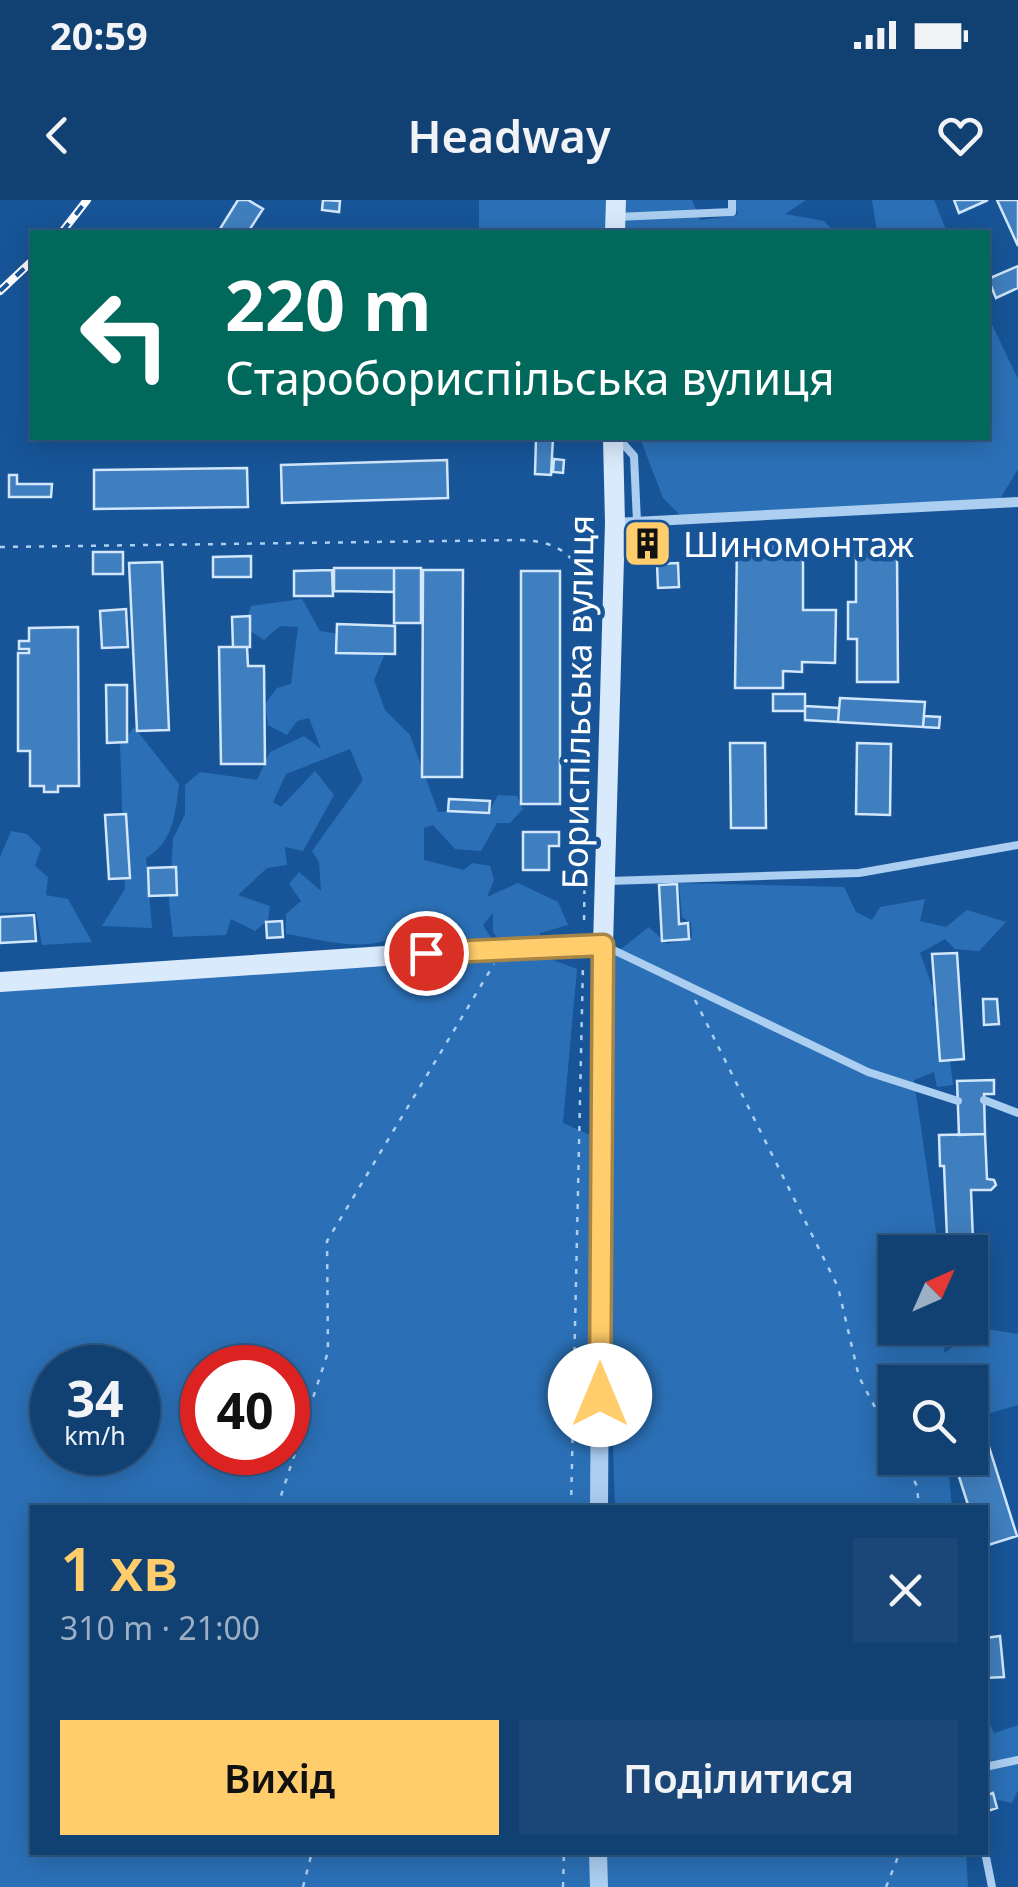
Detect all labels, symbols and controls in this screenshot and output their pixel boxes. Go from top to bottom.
text: 20:59 [50,9,148,61]
text: Headway [407,105,611,166]
icon: back [30,108,85,163]
icon: heart [933,108,988,163]
text: 220 m [225,256,432,352]
icon: left [60,270,190,400]
text: Старобориспільська вулиця [225,347,835,408]
street label: Бориспільська вулиця [550,514,604,890]
building icon: Шиномонтаж [622,517,674,569]
place label: Шиномонтаж [683,520,914,567]
pin [384,911,469,996]
icon: arrive [399,926,454,981]
north arrow [878,1235,988,1345]
map controls [878,1235,988,1475]
position arrow [548,1343,652,1447]
speed limit sign: 40 [180,1345,310,1475]
text: 34 [66,1364,124,1432]
button: search [878,1365,988,1475]
text: km/h [64,1418,126,1452]
text: 1 хв [60,1527,178,1609]
button: close [853,1538,958,1643]
text: 310 m · 21:00 [60,1606,260,1649]
button: Вихід [60,1720,499,1835]
button: Поділитися [519,1720,958,1835]

